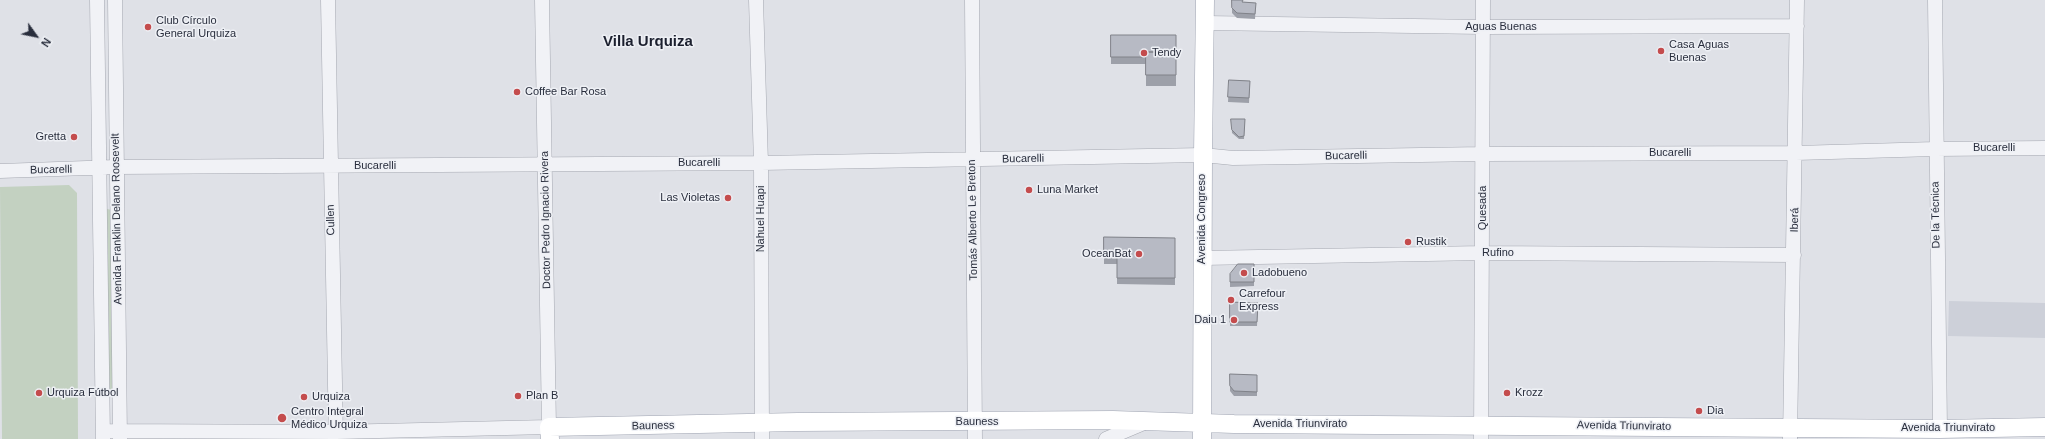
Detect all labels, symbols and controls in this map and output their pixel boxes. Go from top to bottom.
place label: Club Círculo General Urquiza [156,14,236,40]
north arrow [16,16,56,56]
street label: Aguas Buenas [1465,20,1537,34]
marker: Club Círculo General Urquiza [143,22,153,32]
district label: Villa Urquiza [603,33,693,51]
text: N [39,36,53,49]
place label: Casa Aguas Buenas [1669,38,1729,64]
place label: Tendy [1152,46,1181,60]
marker: Casa Aguas Buenas [1656,46,1666,56]
marker: Tendy [1139,48,1149,58]
place label: Coffee Bar Rosa [525,85,606,99]
marker: Coffee Bar Rosa [512,87,522,97]
place label: Gretta [35,130,66,144]
marker: Gretta [69,132,79,142]
street label: Avenida Franklin Delano Roosevelt [109,133,125,305]
street label: Bucarelli [1973,141,2015,155]
street label: Bucarelli [1649,146,1691,160]
street label: Bucarelli [1325,149,1367,163]
street label: Doctor Pedro Ignacio Rivera [538,151,554,289]
street label: Bucarelli [1002,152,1044,166]
street label: Bucarelli [678,156,720,170]
street label: Bucarelli [354,159,396,173]
street label: Tomás Alberto Le Breton [965,159,981,281]
street label: Bucarelli [30,163,72,177]
street label: Avenida Congreso [1195,174,1209,264]
street label: De la Técnica [1929,181,1943,249]
place label: Luna Market [1037,183,1098,197]
marker: Luna Market [1024,185,1034,195]
street label: Nahuel Huapi [754,186,768,252]
street label: Quesada [1476,186,1490,230]
place label: Las Violetas [660,191,720,205]
marker: Las Violetas [723,193,733,203]
street label: Cullen [324,204,338,236]
street label: Iberá [1788,207,1802,233]
place label: Rustik [1416,235,1447,249]
marker: Rustik [1403,237,1413,247]
street label: Rufino [1482,246,1514,260]
place label: OceanBat [1082,247,1131,261]
marker: OceanBat [1134,249,1144,259]
place label: Ladobueno [1252,266,1307,280]
marker: Ladobueno [1239,268,1249,278]
place label: Carrefour Express [1239,287,1285,313]
marker: Carrefour Express [1226,295,1236,305]
place label: Daiu 1 [1194,313,1226,327]
marker: Daiu 1 [1229,315,1239,325]
place label: Urquiza Fútbol [47,386,119,400]
place label: Krozz [1515,386,1543,400]
marker: Urquiza Fútbol [34,388,44,398]
marker: Krozz [1502,388,1512,398]
place label: Plan B [526,389,558,403]
place label: Urquiza [312,390,350,404]
marker: Plan B [513,391,523,401]
marker: Urquiza [299,392,309,402]
place label: Dia [1707,404,1724,418]
place label: Centro Integral Médico Urquiza [291,405,367,431]
marker: Dia [1694,406,1704,416]
marker: Centro Integral Médico Urquiza [276,412,288,424]
street label: Bauness [956,415,998,429]
street label: Avenida Triunvirato [1253,417,1347,431]
street label: Bauness [631,419,675,433]
street label: Avenida Triunvirato [1577,419,1671,433]
street label: Avenida Triunvirato [1901,421,1995,435]

